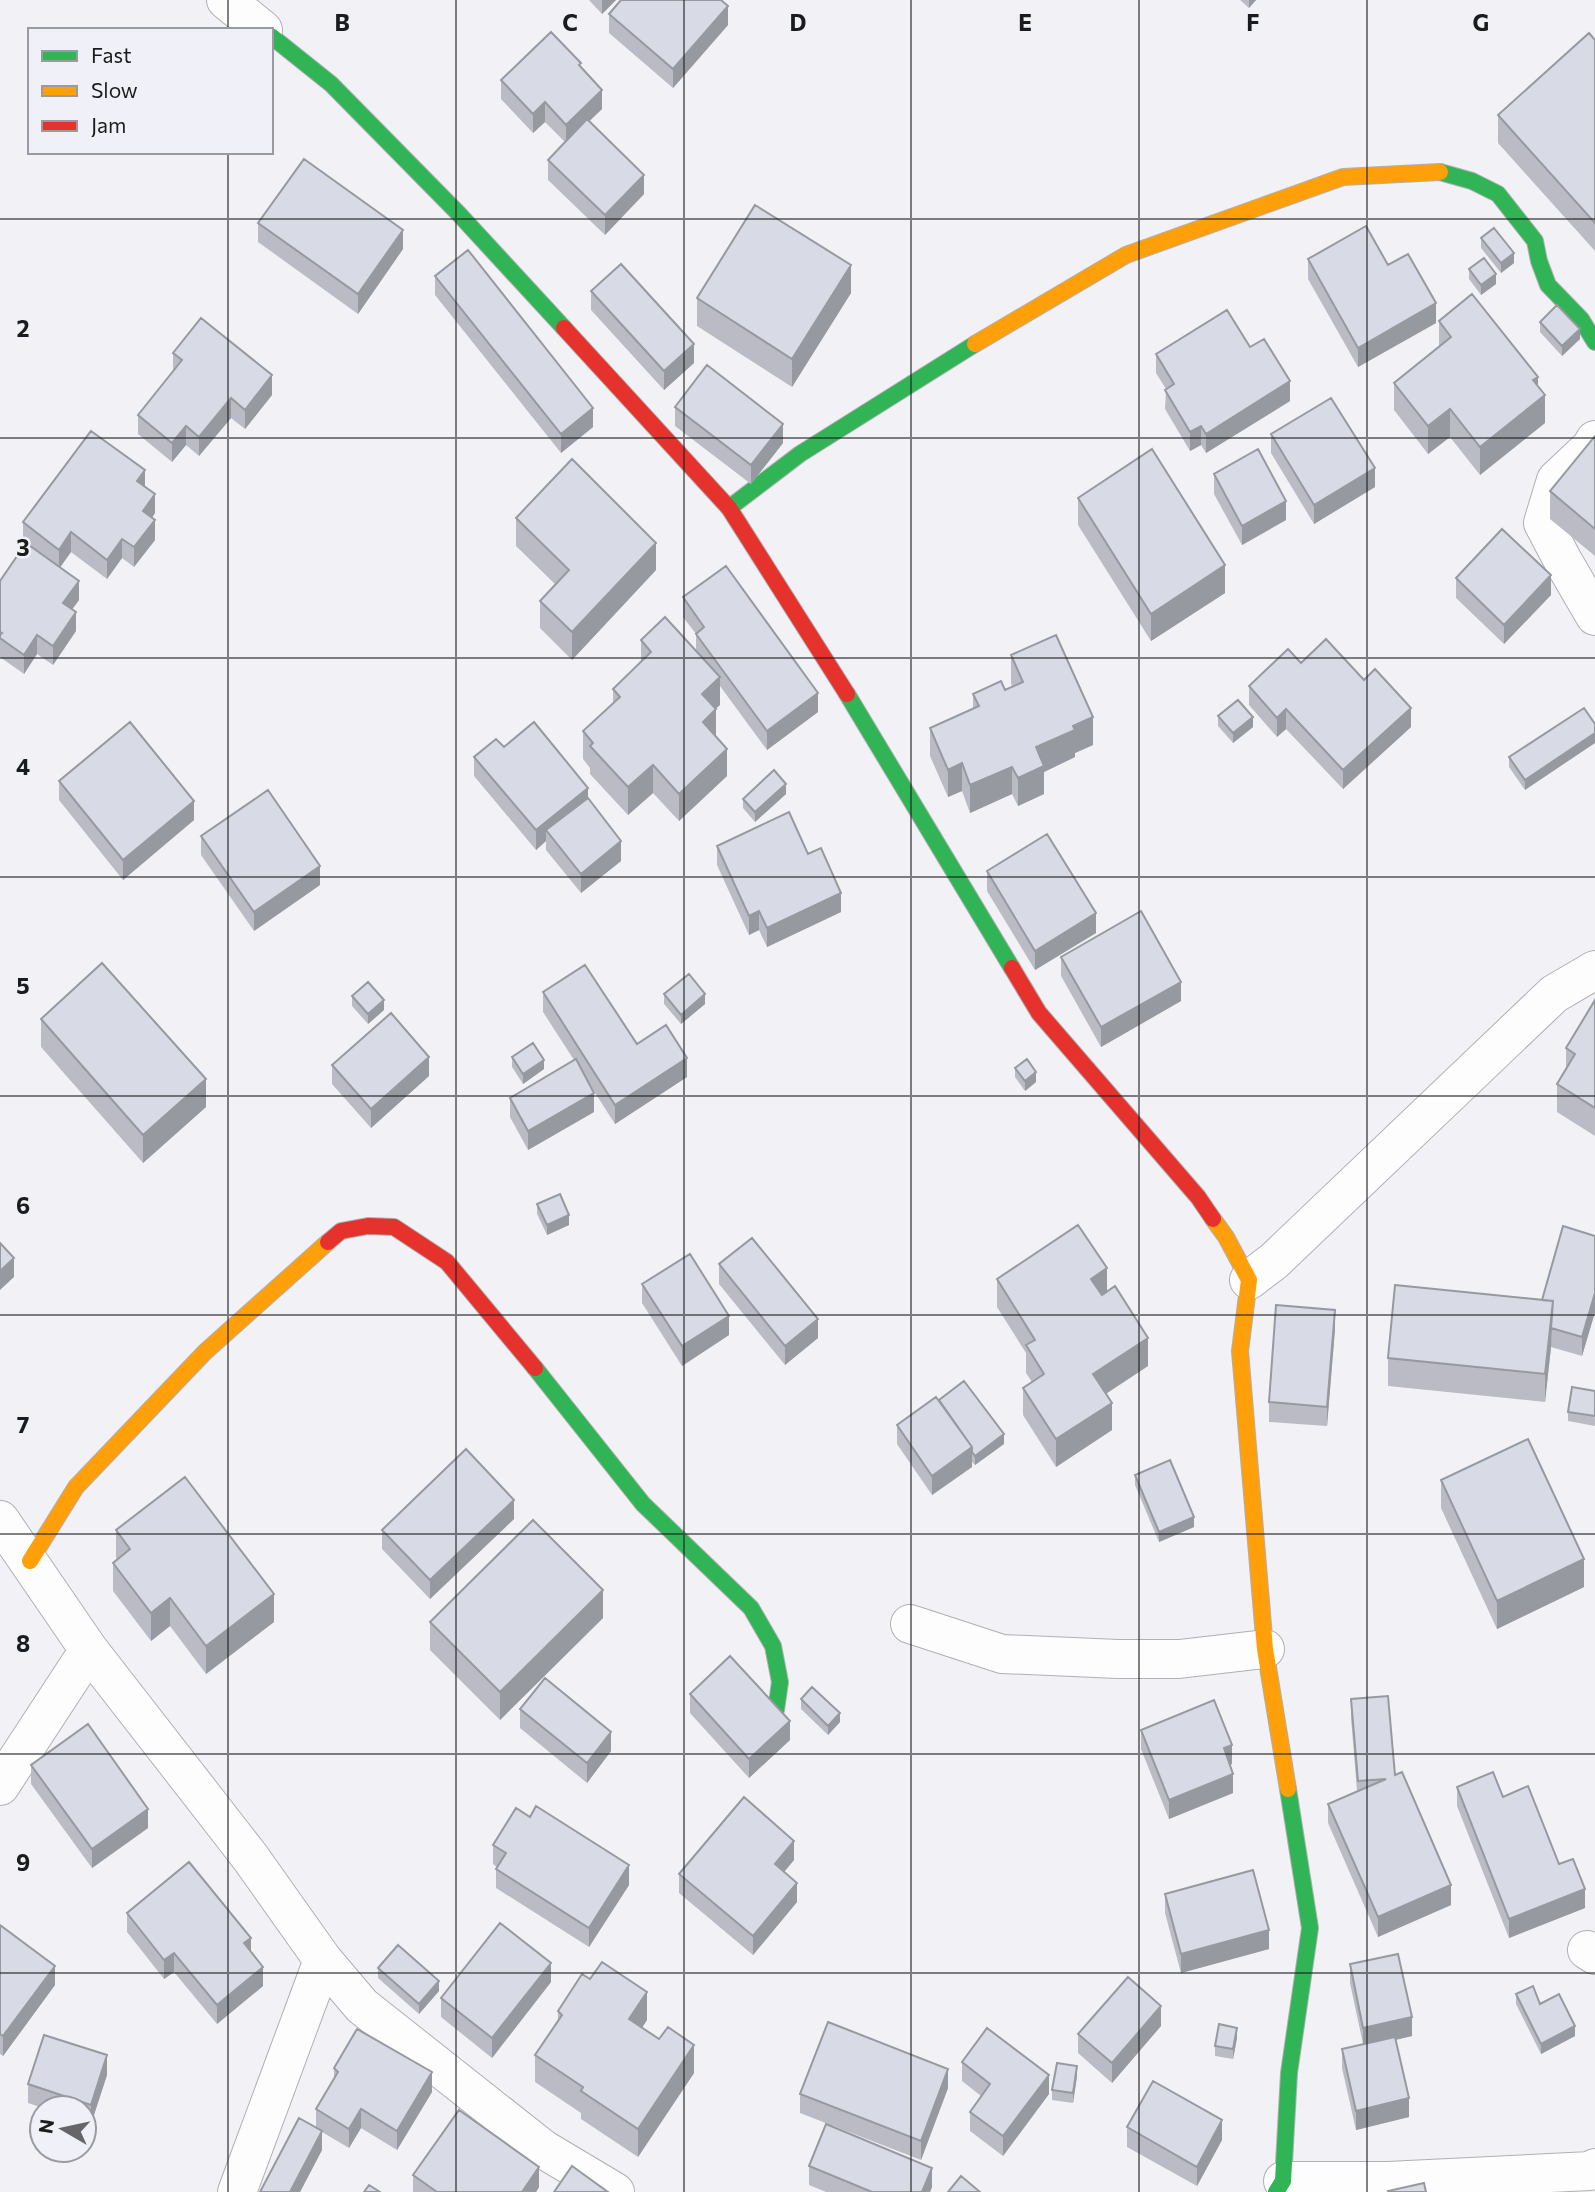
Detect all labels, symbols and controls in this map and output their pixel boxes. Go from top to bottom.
text: B [334,8,350,36]
text: C [562,8,578,36]
text: D [790,8,807,36]
text: E [1018,8,1032,36]
text: F [1246,8,1260,36]
text: G [1473,8,1489,36]
legend [28,28,273,154]
text: Fast [91,42,132,67]
text: Slow [91,77,138,102]
text: Jam [91,112,126,137]
text: 2 [16,314,30,342]
text: 3 [16,533,30,561]
text: 4 [16,752,30,780]
text: 5 [16,971,30,999]
text: 6 [16,1191,30,1219]
text: 7 [17,1410,29,1438]
text: 8 [16,1629,30,1657]
text: 9 [16,1848,30,1876]
north arrow [28,2094,98,2164]
text: N [33,2117,58,2135]

